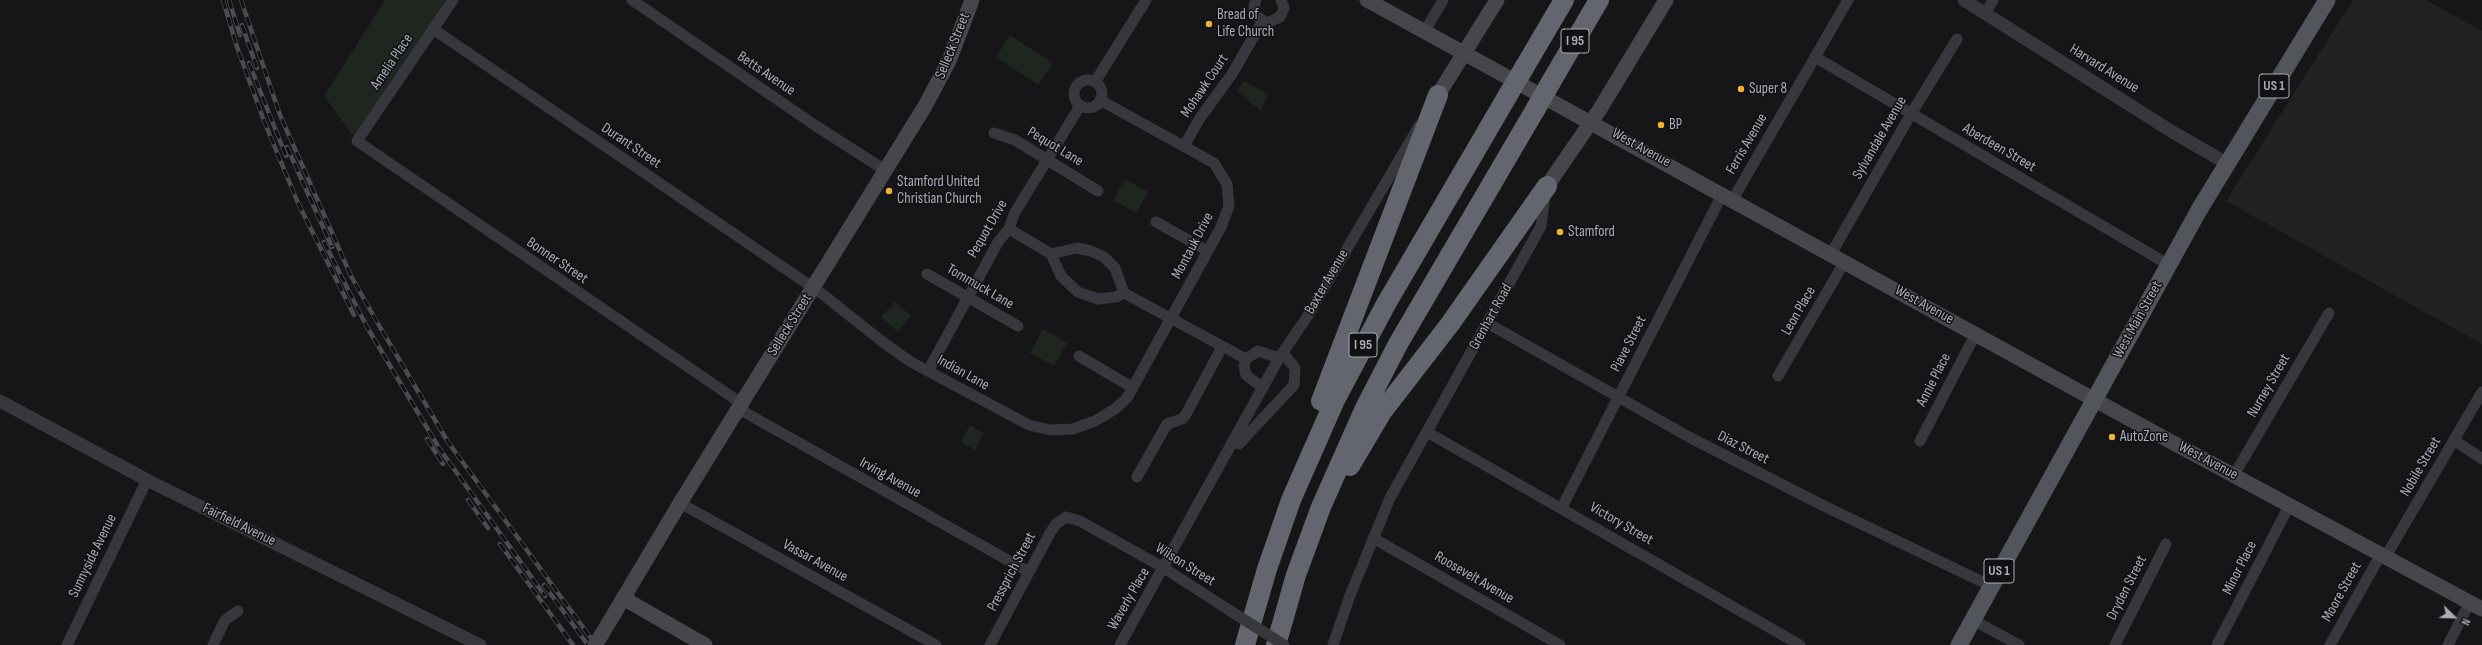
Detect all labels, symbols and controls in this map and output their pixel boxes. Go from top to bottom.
place label: Bread of Life Church [1217,6,1274,41]
street label: Selleck Street [932,10,974,82]
marker: Bread of Life Church [1204,19,1214,29]
road number: I 95 [1561,29,1589,53]
street label: Amelia Place [367,31,417,93]
street label: Harvard Avenue [2066,41,2142,97]
street label: Betts Avenue [734,48,798,100]
street label: Mohawk Court [1177,51,1233,121]
road number: US 1 [2259,74,2289,98]
place label: Super 8 [1749,80,1787,98]
marker: Super 8 [1736,84,1746,94]
street label: Sylvandale Avenue [1849,93,1911,183]
street label: Ferris Avenue [1722,110,1772,178]
place label: BP [1669,116,1682,134]
street label: Durant Street [598,119,664,173]
marker: BP [1656,120,1666,130]
street label: Aberdeen Street [1959,120,2039,176]
street label: Pequot Lane [1024,123,1086,171]
street label: West Avenue [1608,124,1674,172]
place label: Stamford United Christian Church [897,173,982,208]
marker: Stamford United Christian Church [884,186,894,196]
street label: Pequot Drive [964,197,1012,261]
street label: Montauk Drive [1168,210,1218,282]
place label: Stamford [1568,223,1615,241]
marker: Stamford [1555,227,1565,237]
street label: Bonner Street [523,234,591,288]
street label: Baxter Avenue [1301,246,1353,318]
street label: Tommuck Lane [943,261,1017,313]
street label: West Main Street [2109,278,2167,362]
street label: Grenhart Road [1466,281,1516,353]
street label: West Avenue [1891,281,1957,329]
street label: Leon Place [1778,283,1820,339]
street label: Selleck Street [764,291,816,359]
street label: Piave Street [1607,313,1651,375]
road number: I 95 [1349,333,1377,357]
street label: Annie Place [1913,350,1955,410]
street label: Indian Lane [934,351,992,395]
street label: Nurney Street [2244,351,2294,421]
street label: Diaz Street [1714,427,1772,469]
place label: AutoZone [2120,428,2168,446]
marker: AutoZone [2107,432,2117,442]
street label: Nobile Street [2397,434,2445,500]
street label: West Avenue [2175,438,2241,484]
street label: Irving Avenue [856,454,924,502]
street label: Victory Street [1586,499,1656,549]
street label: Fairfield Avenue [199,500,279,550]
street label: Sunnyside Avenue [65,511,121,601]
street label: Pressprich Street [984,529,1040,615]
street label: Vassar Avenue [779,536,851,586]
street label: Minor Place [2219,538,2261,598]
street label: Wilson Street [1152,540,1218,590]
street label: Roosevelt Avenue [1431,548,1517,608]
street label: Dryden Street [2103,553,2151,623]
road number: US 1 [1984,559,2014,583]
street label: Moore Street [2318,559,2366,625]
street label: Waverly Place [1104,565,1154,633]
north arrow [2434,597,2474,637]
text: N [2458,617,2473,627]

